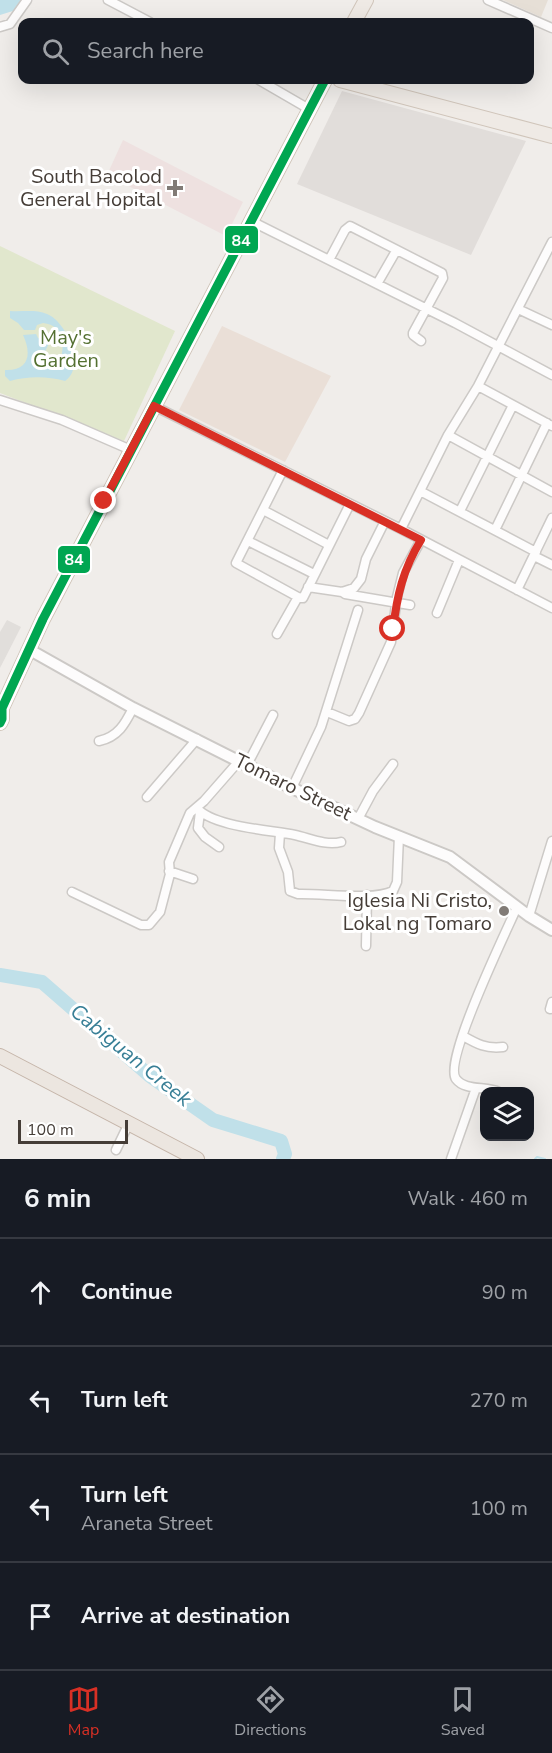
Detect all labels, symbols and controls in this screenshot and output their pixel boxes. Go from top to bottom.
search box [18,18,534,84]
icon: search [39,35,72,68]
text: Search here [87,36,204,66]
place label: South Bacolod General Hopital [20,163,162,213]
marker: South Bacolod General Hopital [166,179,184,197]
line badge: 84 [224,225,259,254]
text: 84 [231,230,251,252]
park label: May's Garden [33,324,99,374]
route end [90,487,116,513]
line badge: 84 [57,545,91,574]
text: 84 [64,549,84,571]
route start [379,615,405,641]
street label: Tomaro Street [230,747,357,827]
place label: Iglesia Ni Cristo, Lokal ng Tomaro [343,887,492,937]
marker: Iglesia Ni Cristo, Lokal ng Tomaro [497,904,511,918]
water label: Cabiguan Creek [64,997,198,1113]
map controls [480,1087,534,1141]
button: layers [480,1087,534,1141]
scale bar [18,1117,128,1144]
text: 100 m [27,1119,74,1141]
text: 6 min [24,1181,91,1216]
text: Walk · 460 m [408,1185,528,1212]
icon: ahead [24,1276,57,1309]
text: Continue [81,1277,172,1307]
text: 90 m [482,1279,528,1306]
icon: left [24,1384,57,1417]
text: Turn left [81,1385,168,1415]
text: 270 m [470,1387,528,1414]
text: Turn left [81,1480,168,1510]
icon: left [24,1492,57,1525]
text: 100 m [470,1495,528,1522]
text: Araneta Street [81,1510,213,1537]
icon: arrive [24,1600,57,1633]
text: Arrive at destination [81,1601,290,1631]
tab: Map [67,1683,100,1741]
tab: Directions [234,1683,306,1741]
tab: Saved [441,1683,485,1741]

